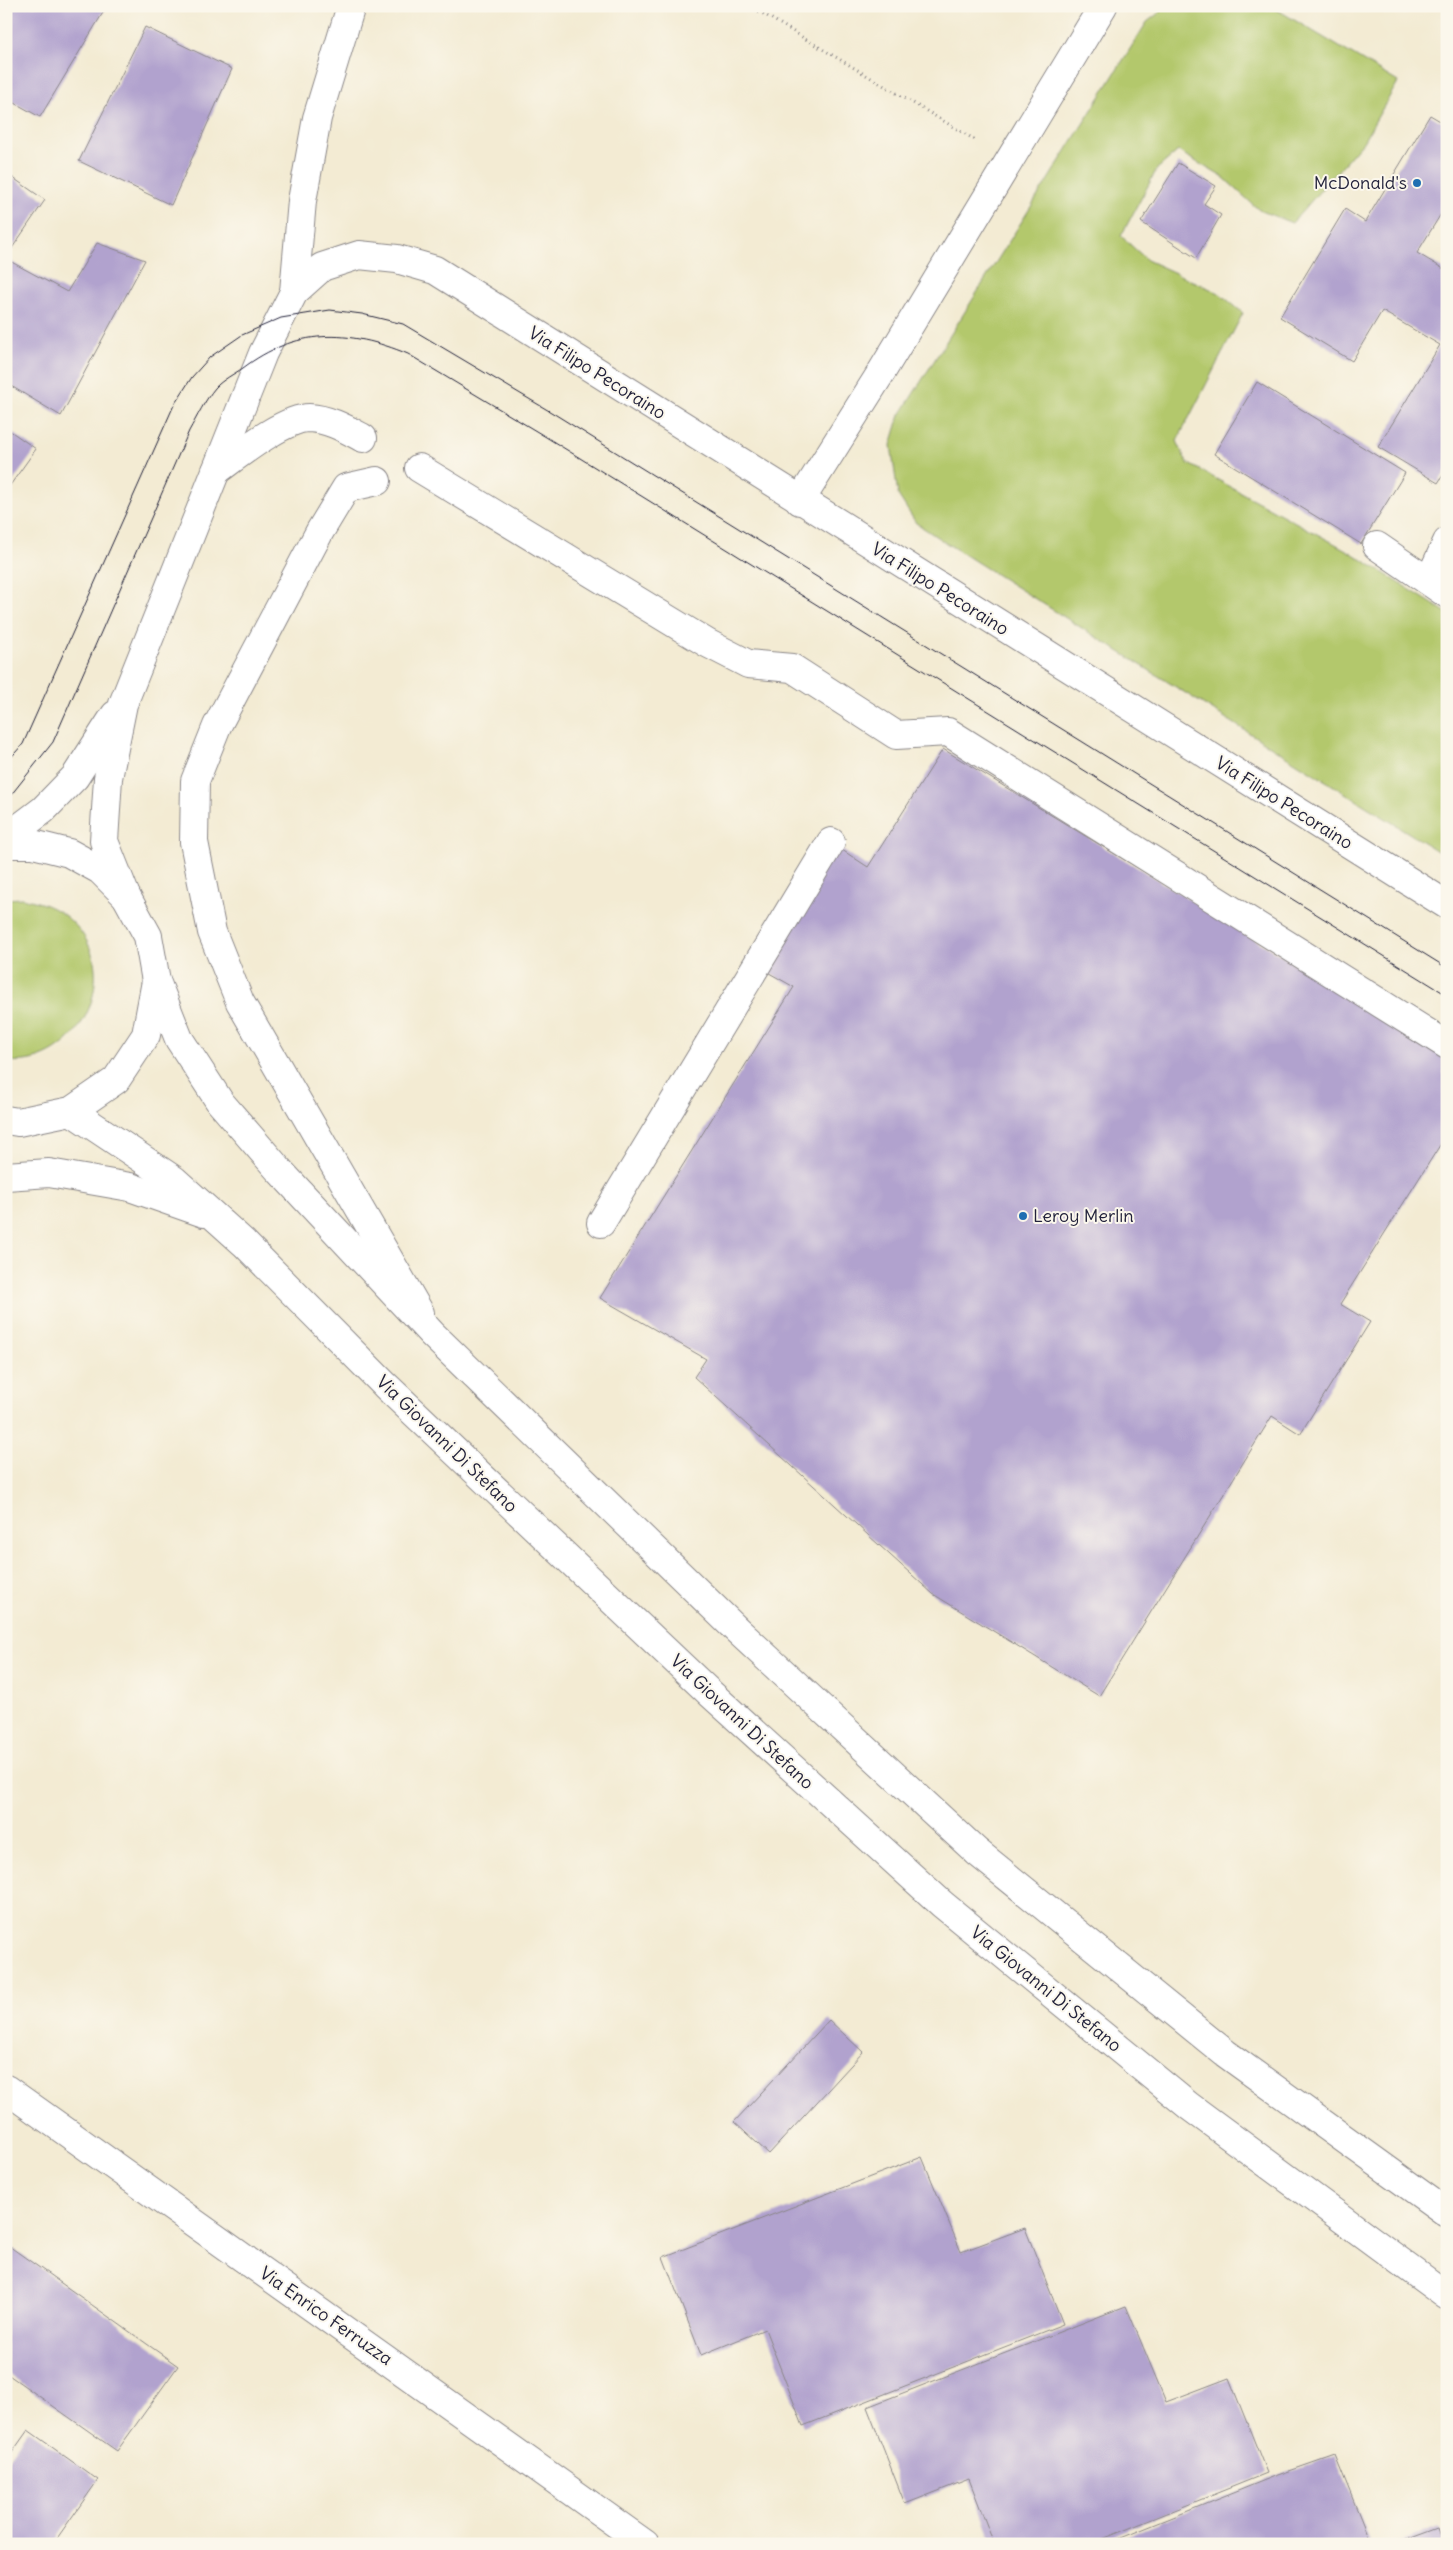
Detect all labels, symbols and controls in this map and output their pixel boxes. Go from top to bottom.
place label: McDonald's [1314,171,1407,194]
marker: McDonald's [1411,177,1423,189]
street label: Via Filipo Pecoraino [524,321,670,424]
street label: Via Filipo Pecoraino [867,537,1013,640]
street label: Via Filipo Pecoraino [1211,751,1357,854]
place label: Leroy Merlin [1033,1204,1134,1227]
marker: Leroy Merlin [1017,1210,1029,1222]
street label: Via Giovanni Di Stefano [372,1370,523,1517]
street label: Via Giovanni Di Stefano [666,1649,819,1794]
street label: Via Giovanni Di Stefano [966,1921,1127,2057]
street label: Via Enrico Ferruzza [255,2261,397,2370]

